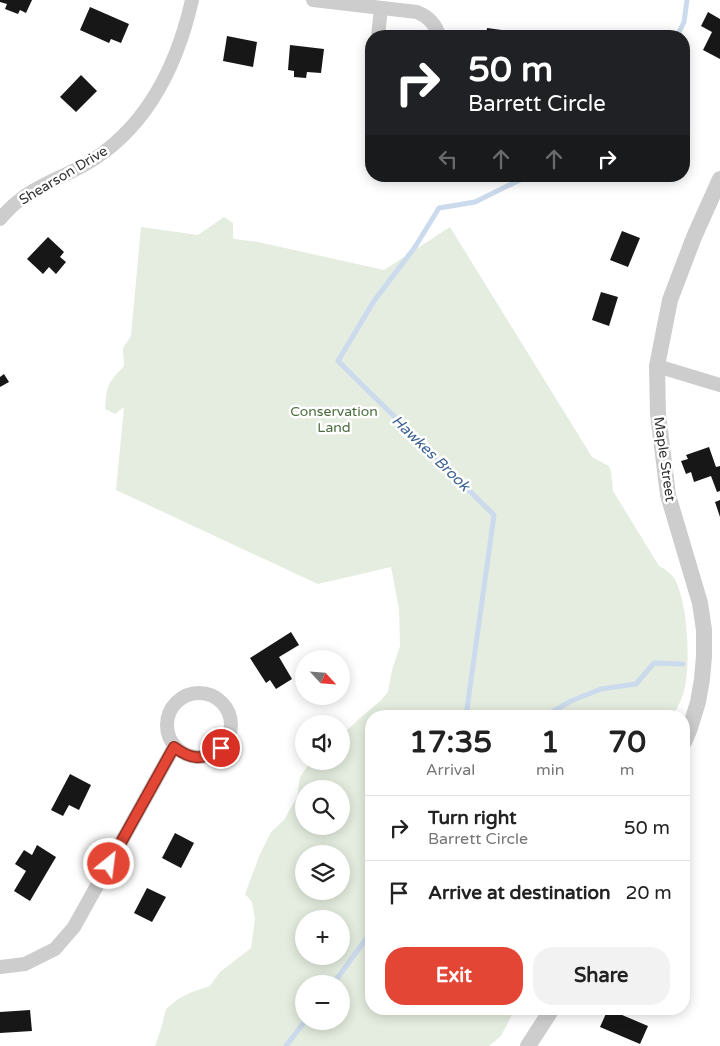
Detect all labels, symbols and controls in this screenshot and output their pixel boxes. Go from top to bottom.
text: 50 m [468,49,553,91]
icon: right [385,50,450,115]
text: Barrett Circle [468,91,606,117]
street label: Shearson Drive [16,142,111,208]
icon: left [434,145,462,173]
icon: ahead [487,145,515,173]
icon: ahead [540,145,568,173]
icon: right [593,145,621,173]
park label: Conservation Land [290,403,378,436]
water label: Hawkes Brook [388,411,475,496]
street label: Maple Street [650,416,679,503]
north arrow [295,650,350,705]
map controls [295,650,350,1030]
button: sound [295,715,350,770]
text: 17:35 [409,724,492,761]
text: 1 [541,724,560,761]
text: 70 [608,724,646,761]
pin [200,727,242,769]
icon: arrive [207,734,235,762]
text: Arrival [426,760,475,780]
text: min [536,760,564,780]
text: m [620,760,635,780]
button: search [295,780,350,835]
text: Turn right [428,807,516,829]
icon: right [385,814,413,842]
text: 50 m [624,817,670,839]
text: Barrett Circle [428,829,528,849]
position arrow [82,837,134,889]
button: layers [295,845,350,900]
icon: arrive [385,879,413,907]
text: Arrive at destination [428,882,611,904]
text: 20 m [626,882,672,904]
button: + [295,910,350,965]
button: Exit [385,947,523,1005]
button: Share [533,947,670,1005]
button: − [295,975,350,1030]

